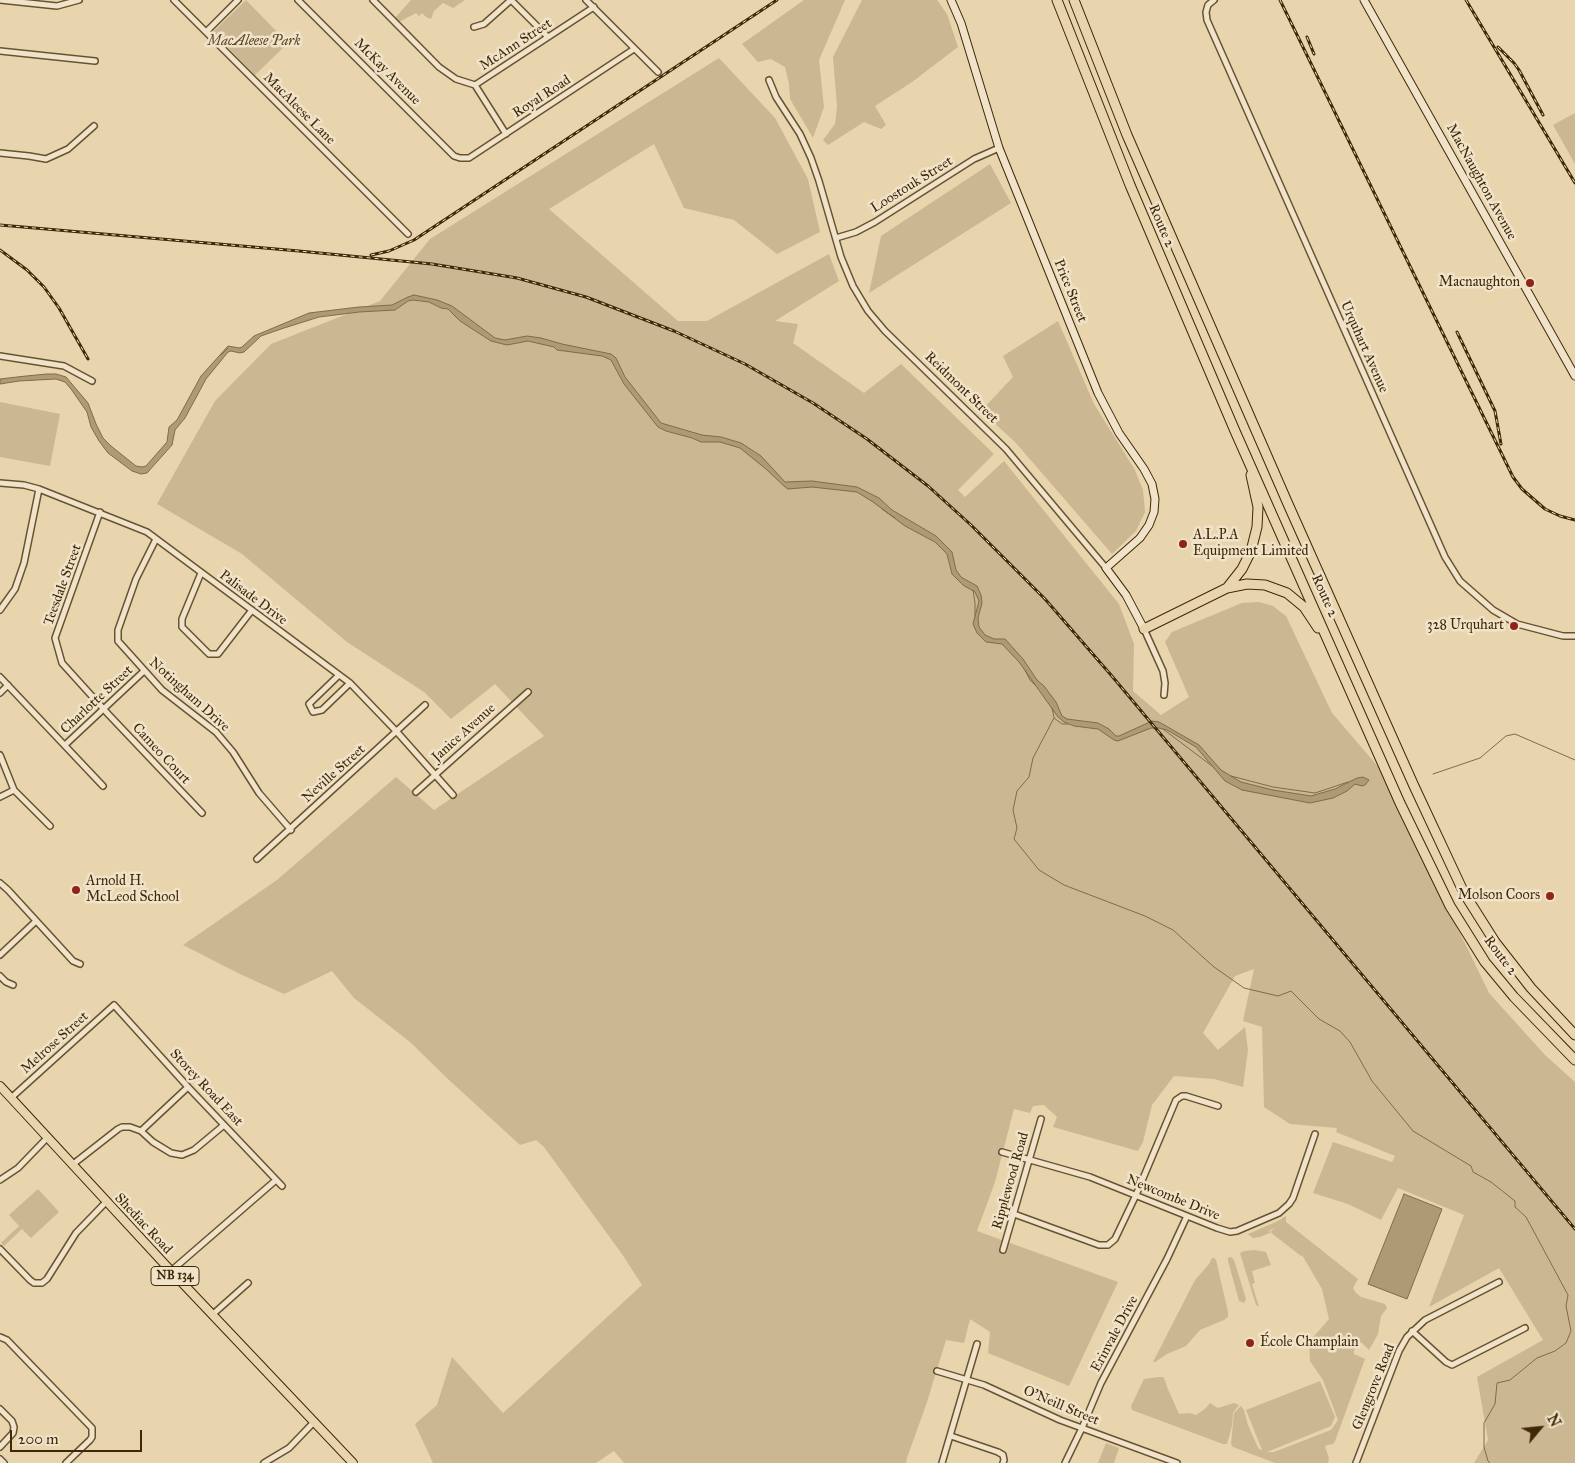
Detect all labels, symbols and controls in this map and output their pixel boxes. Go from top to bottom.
street label: McAnn Street [477,15,555,75]
park label: MacAleese Park [208,34,300,50]
street label: McKay Avenue [350,35,424,109]
street label: MacAleese Lane [260,70,338,148]
street label: Royal Road [510,72,574,122]
street label: MacNaughton Avenue [1442,121,1520,243]
street label: Loostouk Street [868,153,956,217]
street label: Route 2 [1144,202,1178,250]
street label: Price Street [1050,257,1090,325]
place label: Macnaughton [1439,275,1520,291]
marker: Macnaughton [1524,277,1536,289]
street label: Urquhart Avenue [1336,298,1392,396]
street label: Reidmont Street [921,349,1001,427]
place label: A.L.P.A Equipment Limited [1193,528,1309,560]
marker: A.L.P.A Equipment Limited [1177,538,1189,550]
street label: Teesdale Street [40,542,86,628]
street label: Palisade Drive [216,567,290,629]
street label: Route 2 [1307,572,1341,620]
place label: 328 Urquhart [1427,618,1504,634]
marker: 328 Urquhart [1508,620,1520,632]
street label: Notingham Drive [145,654,233,736]
street label: Charlotte Street [57,662,137,738]
street label: Janice Avenue [429,700,499,766]
street label: Cameo Court [128,720,194,788]
street label: Neville Street [299,741,369,807]
place label: Arnold H. McLeod School [86,874,179,906]
marker: Arnold H. McLeod School [70,884,82,896]
place label: Molson Coors [1458,888,1540,904]
marker: Molson Coors [1544,890,1556,902]
street label: Route 2 [1480,933,1520,979]
street label: Melrose Street [18,1008,92,1078]
street label: Storey Road East [166,1046,246,1130]
street label: Ripplewood Road [989,1130,1033,1232]
street label: Newcombe Drive [1124,1172,1222,1224]
street label: Shediac Road [111,1190,175,1258]
road number: NB 134 [151,1266,199,1285]
street label: Erinvale Drive [1088,1293,1142,1375]
place label: École Champlain [1260,1335,1359,1351]
marker: École Champlain [1244,1337,1256,1349]
street label: Glengrove Road [1349,1342,1399,1432]
street label: O'Neill Street [1021,1382,1101,1430]
north arrow [1515,1403,1565,1453]
text: N [1543,1411,1564,1430]
scale bar [12,1420,145,1452]
text: 200 m [18,1430,59,1448]

